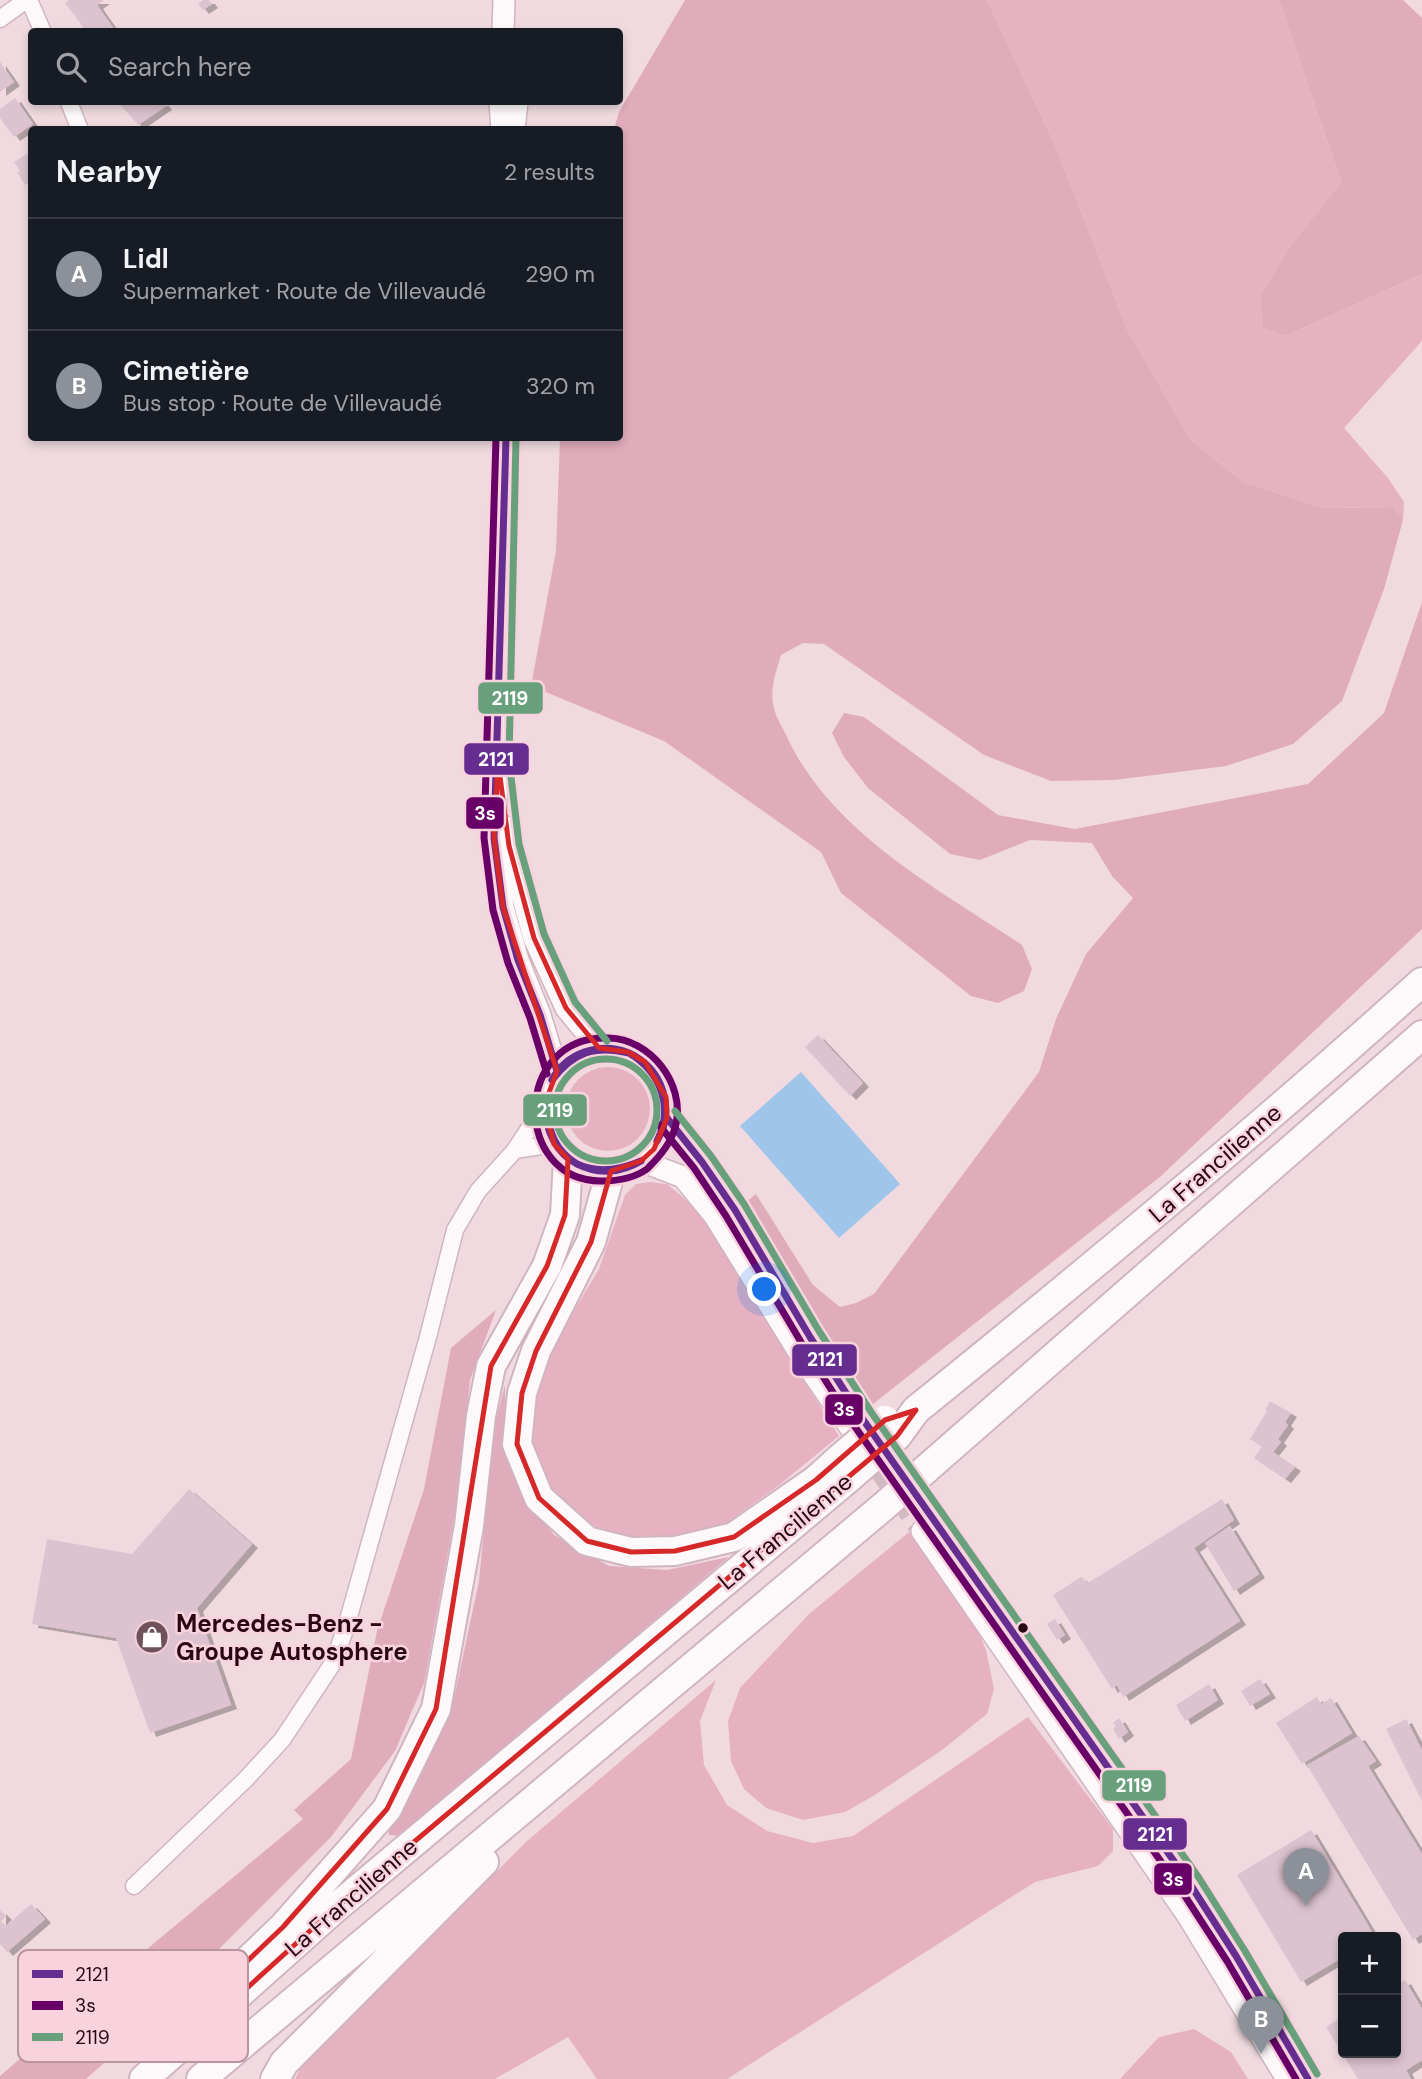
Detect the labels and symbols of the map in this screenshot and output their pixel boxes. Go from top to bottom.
line badge: 2119 [477,681,544,715]
text: 2119 [492,686,528,711]
line badge: 2121 [463,742,530,776]
text: 2121 [478,747,514,772]
line badge: 3s [465,796,505,830]
text: 3s [474,801,496,826]
line badge: 2119 [522,1093,588,1127]
street label: La Francilienne [1142,1097,1288,1229]
text: 2119 [537,1098,573,1123]
your location [747,1272,781,1306]
line badge: 2121 [791,1343,858,1377]
text: 2121 [807,1347,843,1372]
line badge: 3s [824,1393,864,1426]
text: 3s [833,1397,855,1422]
street label: La Francilienne [711,1466,859,1596]
place label: Mercedes-Benz - Groupe Autosphere [176,1608,408,1667]
shop icon: Mercedes-Benz - Groupe Autosphere [133,1618,171,1656]
unlabelled marker [1016,1621,1030,1635]
line badge: 2119 [1101,1769,1167,1802]
text: 2119 [1116,1773,1152,1798]
line badge: 2121 [1122,1817,1188,1851]
text: 2121 [1137,1822,1173,1847]
street label: La Francilienne [278,1831,424,1963]
pin: A [1283,1848,1329,1906]
line badge: 3s [1153,1862,1193,1896]
text: 3s [1162,1867,1184,1892]
legend [18,1950,248,2062]
text: 2121 [75,1962,109,1987]
text: 3s [75,1993,96,2018]
pin: B [1238,1996,1284,2054]
text: 2119 [75,2025,110,2050]

